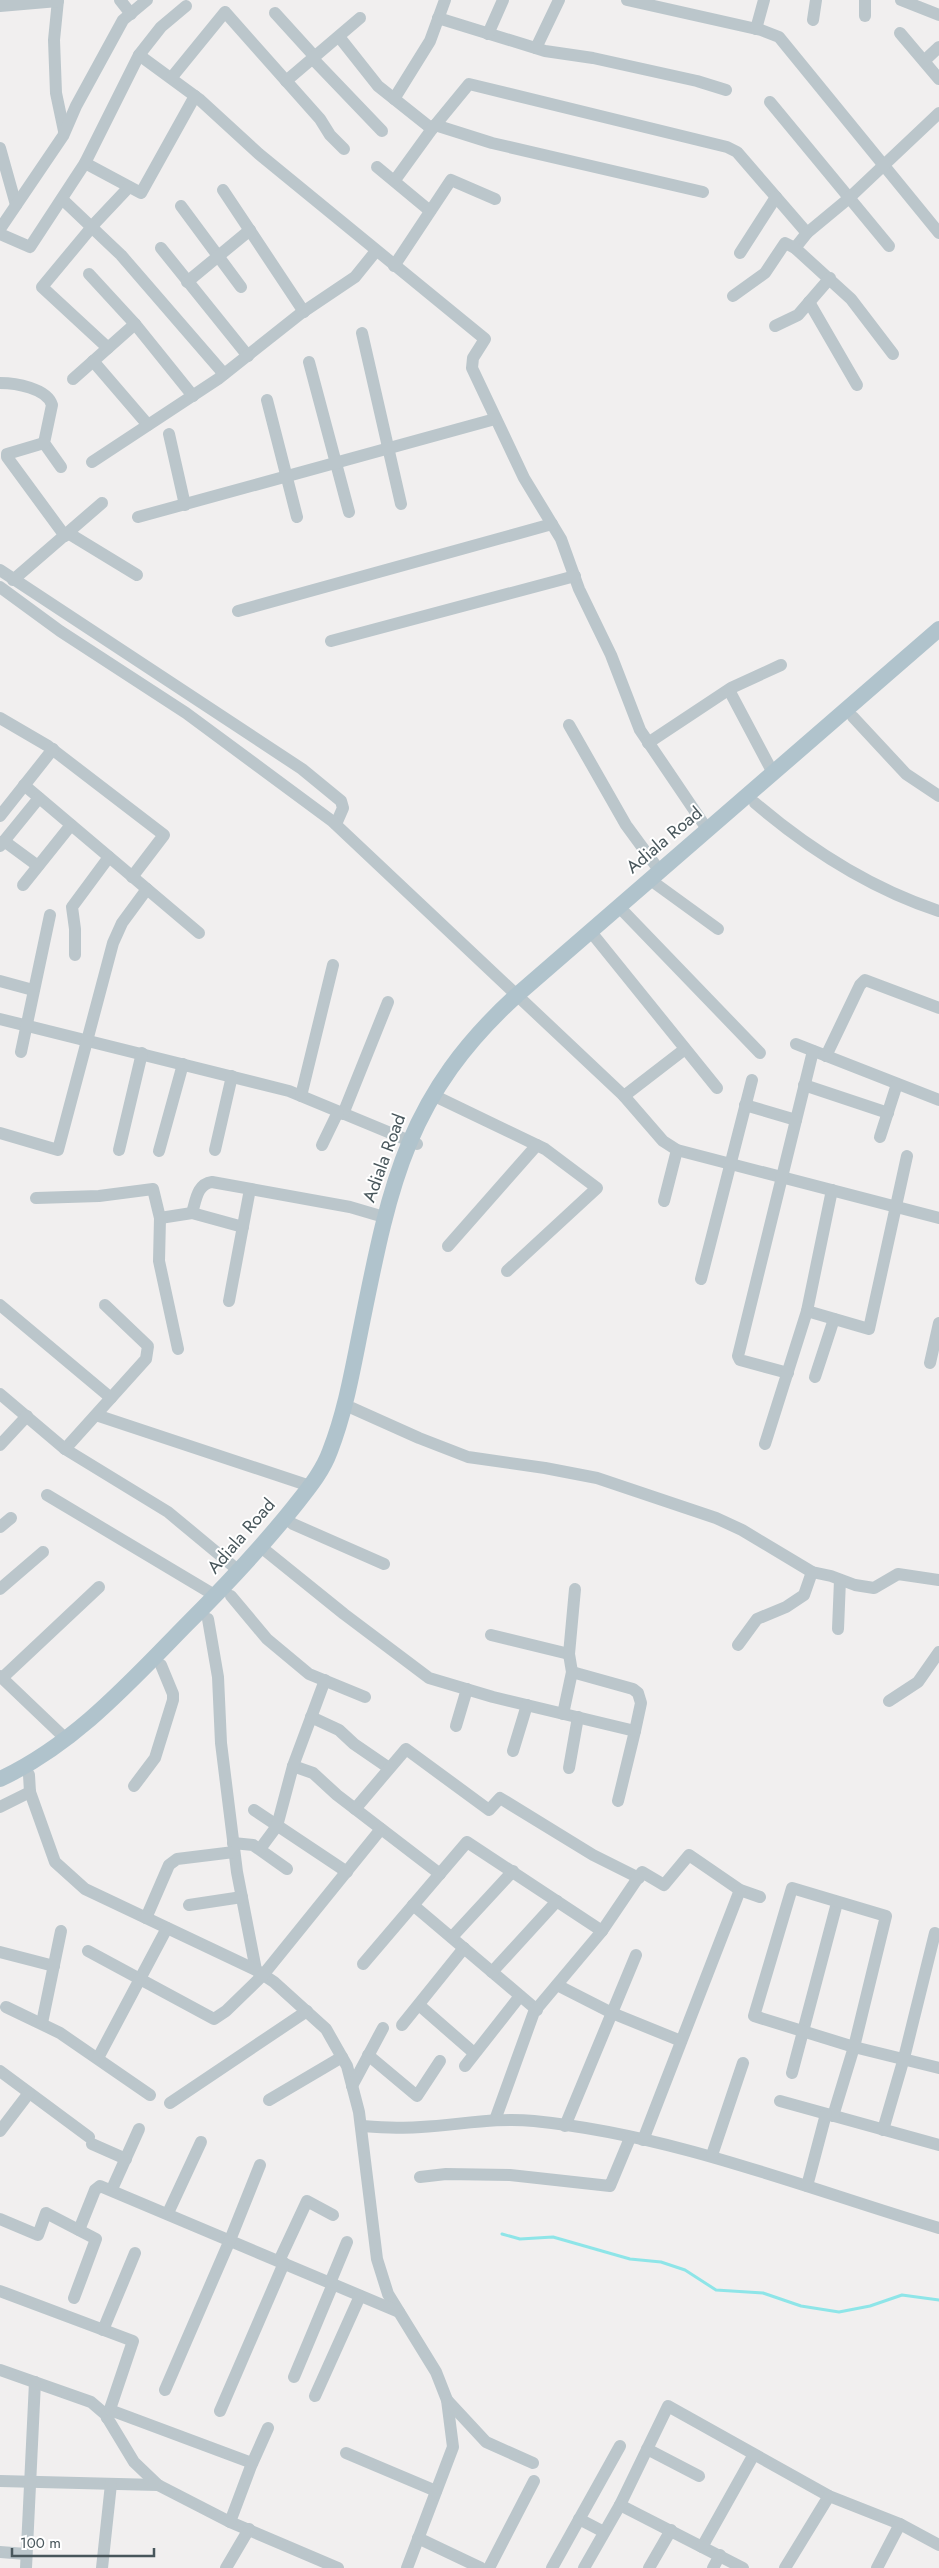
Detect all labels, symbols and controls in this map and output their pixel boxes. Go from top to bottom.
street label: Adiala Road [620,800,708,880]
street label: Adiala Road [356,1110,412,1206]
street label: Adiala Road [201,1493,281,1579]
scale bar [12,2526,155,2558]
text: 100 m [20,2532,61,2554]

